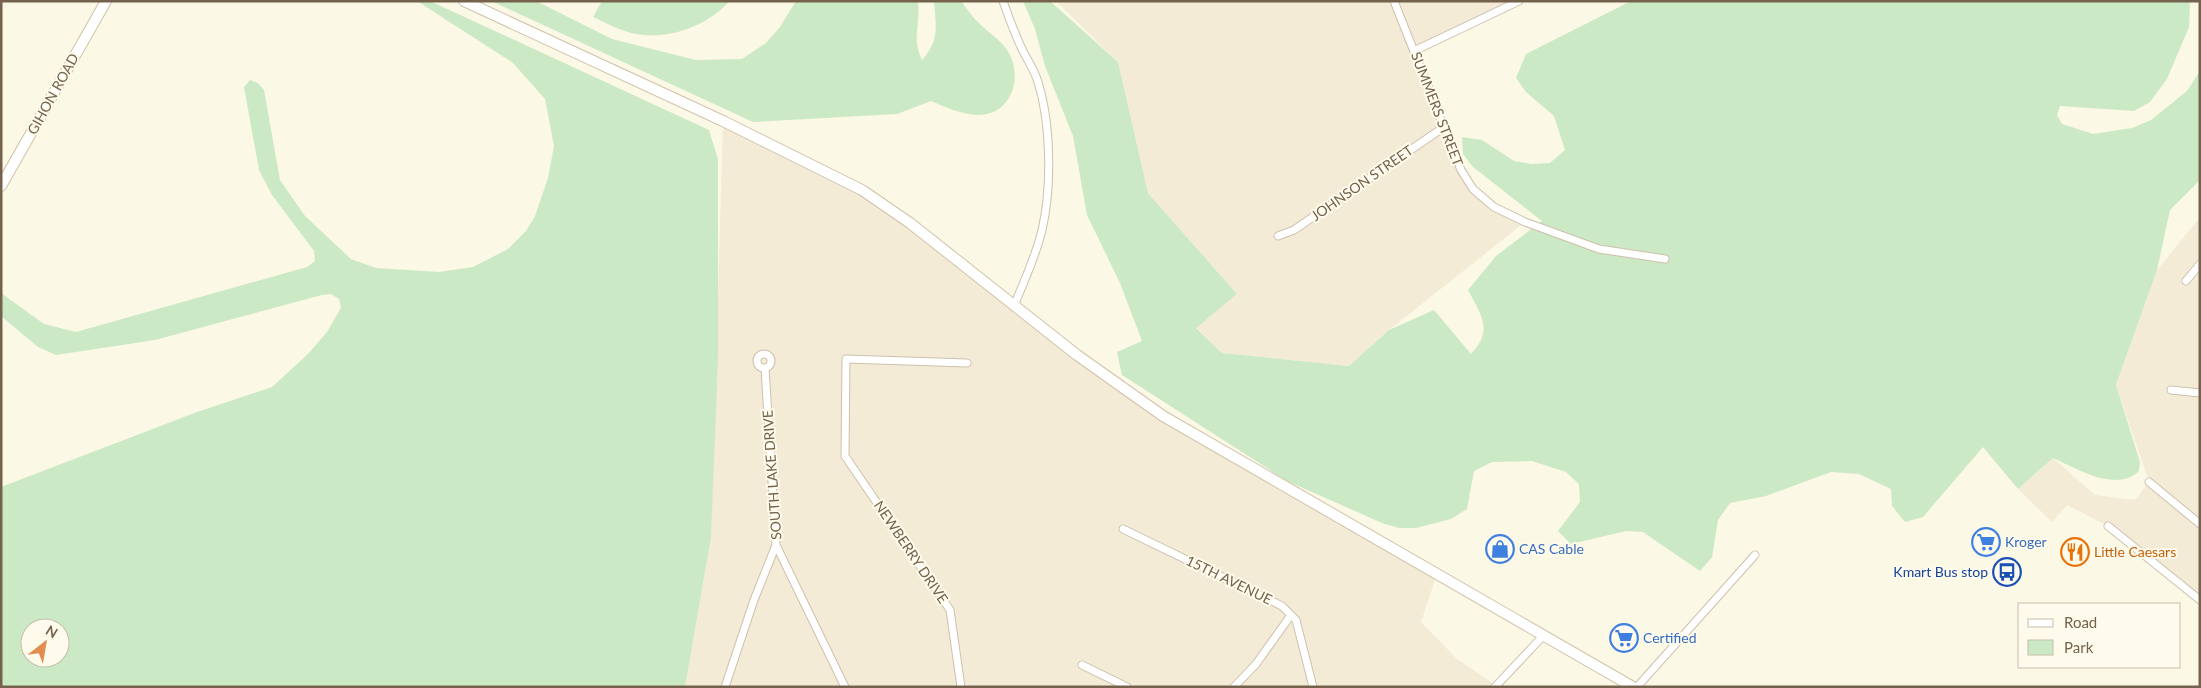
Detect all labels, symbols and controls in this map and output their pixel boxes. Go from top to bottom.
street label: SUMMERS STREET [1408,49,1467,169]
street label: GIHON ROAD [23,50,82,137]
street label: JOHNSON STREET [1307,141,1417,224]
street label: SOUTH LAKE DRIVE [758,410,785,541]
street label: NEWBERRY DRIVE [871,497,952,606]
supermarket icon: Kroger [1971,527,2001,557]
place label: Kroger [2005,533,2047,550]
shop icon: CAS Cable [1485,534,1515,564]
restaurant icon: Little Caesars [2060,537,2090,567]
place label: CAS Cable [1519,540,1584,557]
place label: Little Caesars [2094,543,2176,560]
street label: 15TH AVENUE [1183,551,1275,608]
bus stop icon: Kmart Bus stop [1992,557,2022,587]
place label: Kmart Bus stop [1893,563,1988,580]
legend [2018,603,2181,668]
text: Road [2064,613,2097,631]
north arrow [20,618,70,668]
text: N [43,621,61,641]
supermarket icon: Certified [1609,623,1639,653]
place label: Certified [1643,629,1697,646]
text: Park [2064,638,2094,656]

